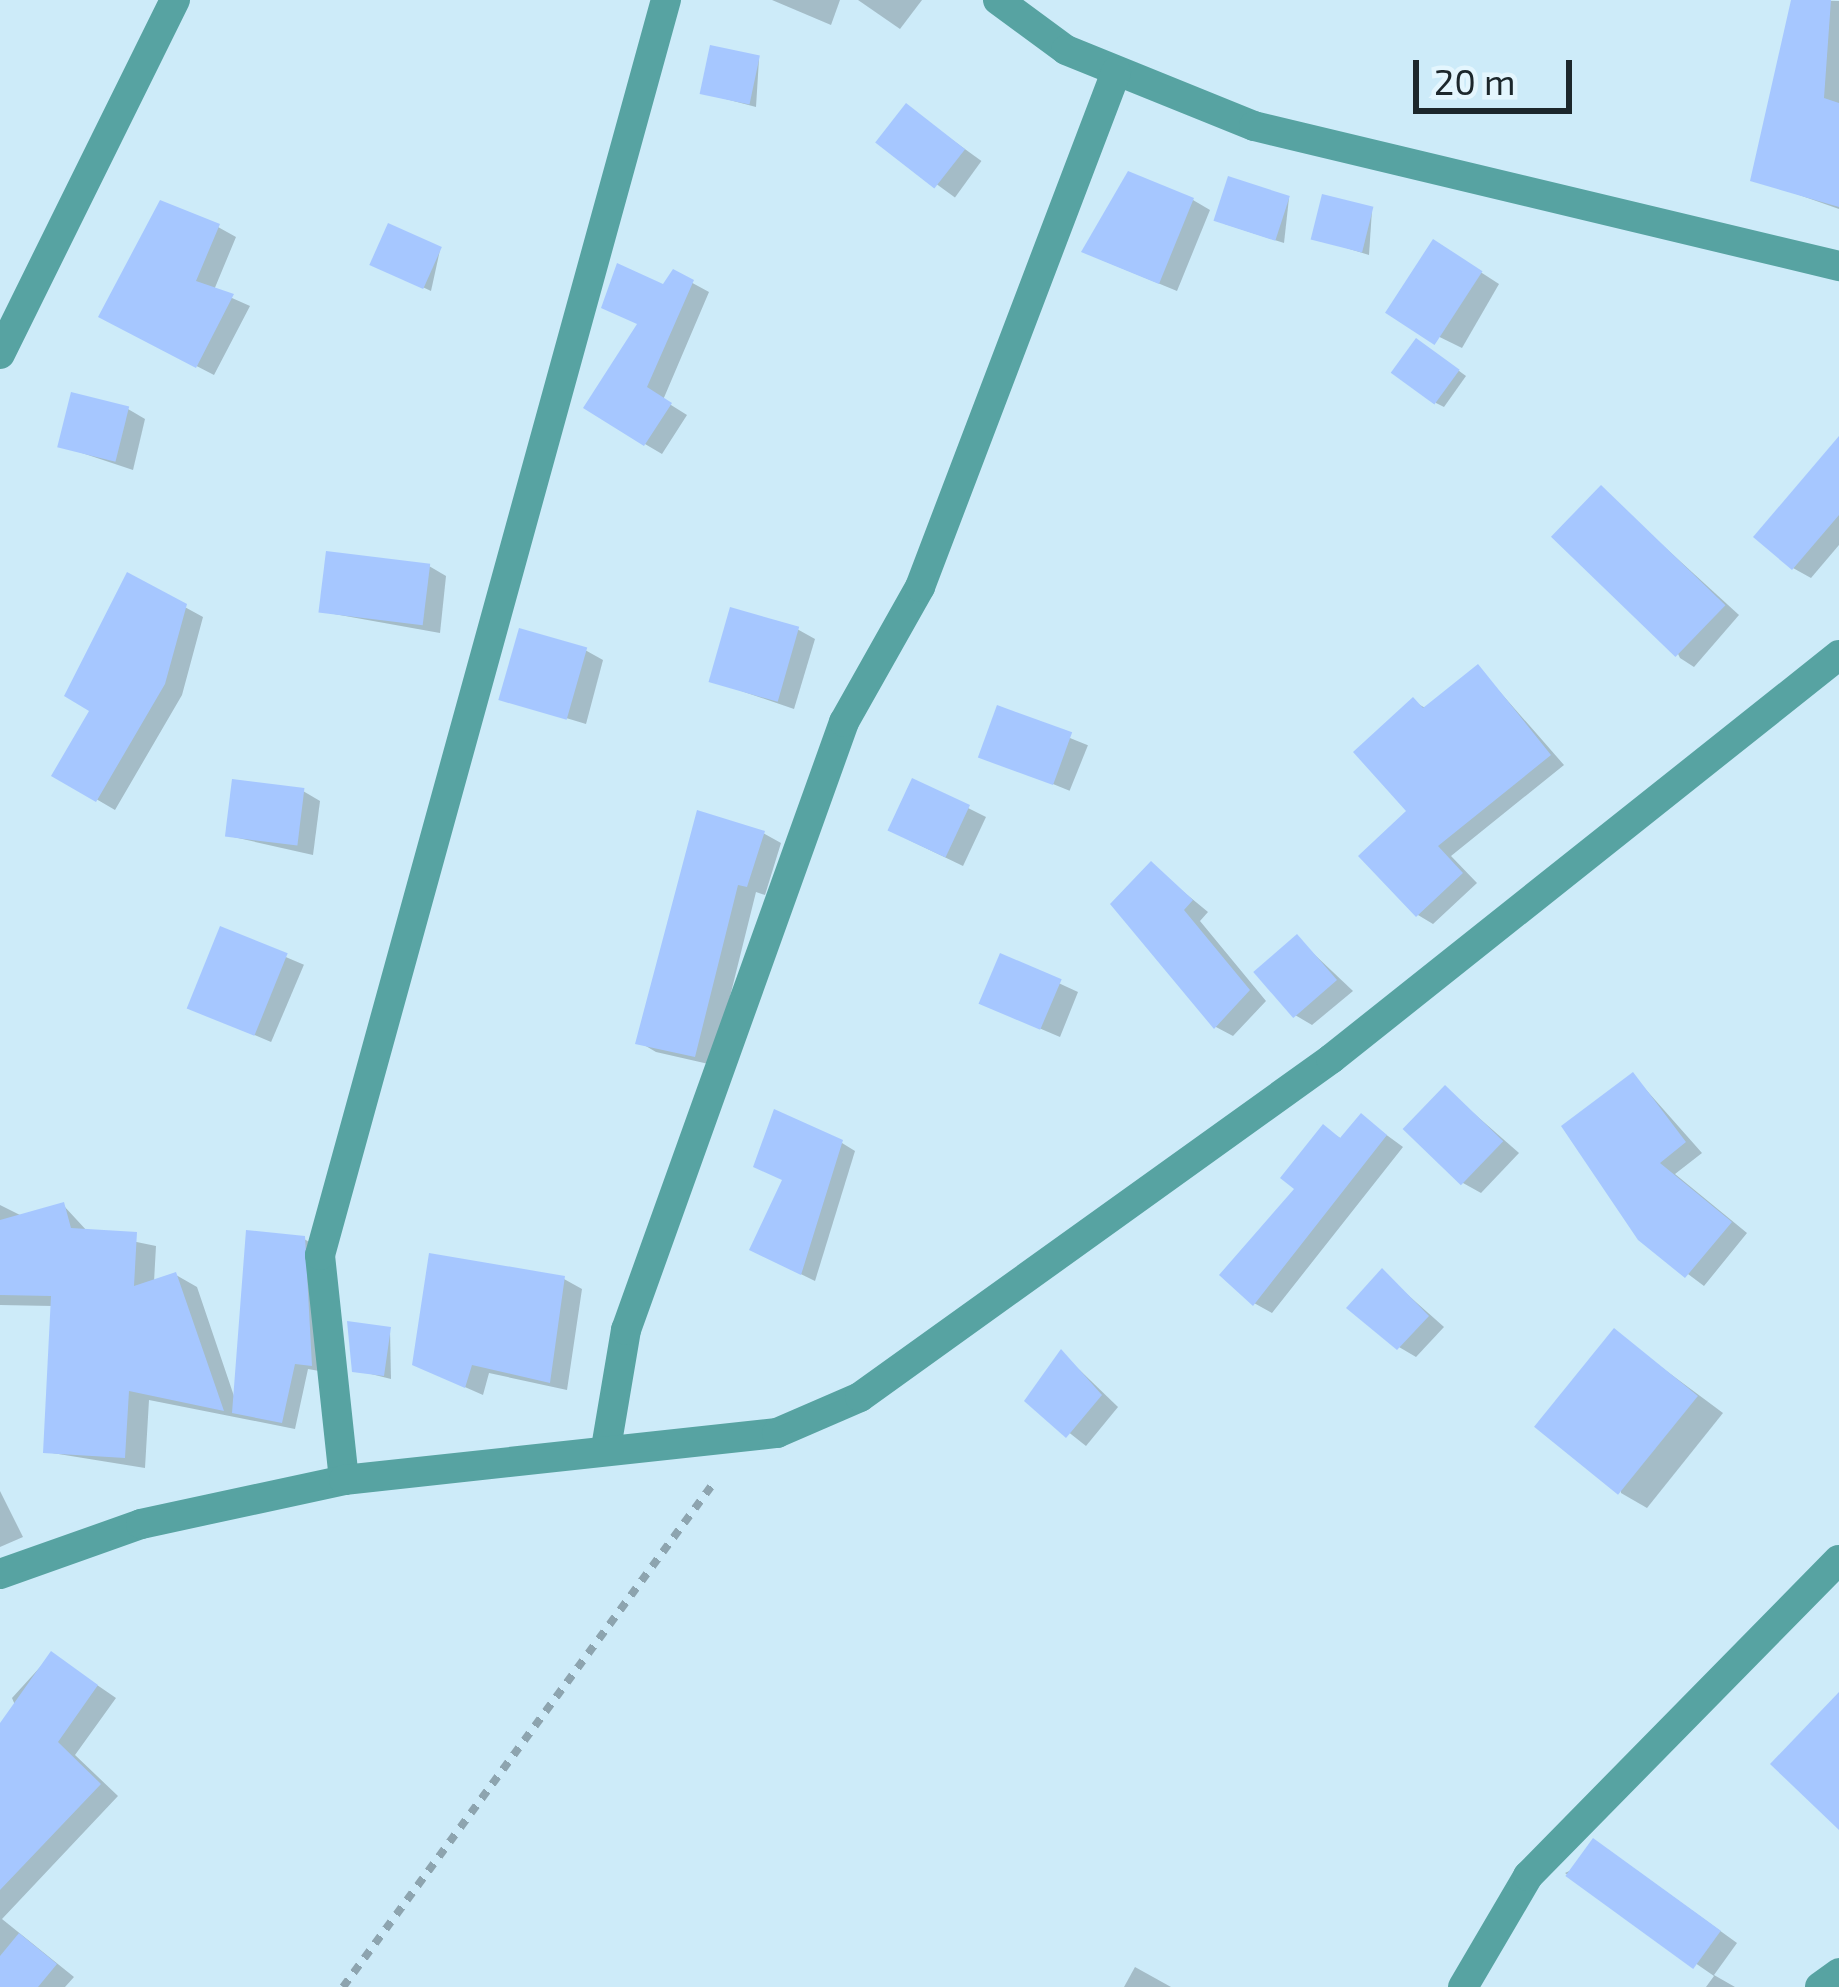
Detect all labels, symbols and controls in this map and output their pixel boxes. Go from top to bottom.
scale bar [1419,36,1578,110]
text: 20 m [1434,59,1516,102]

